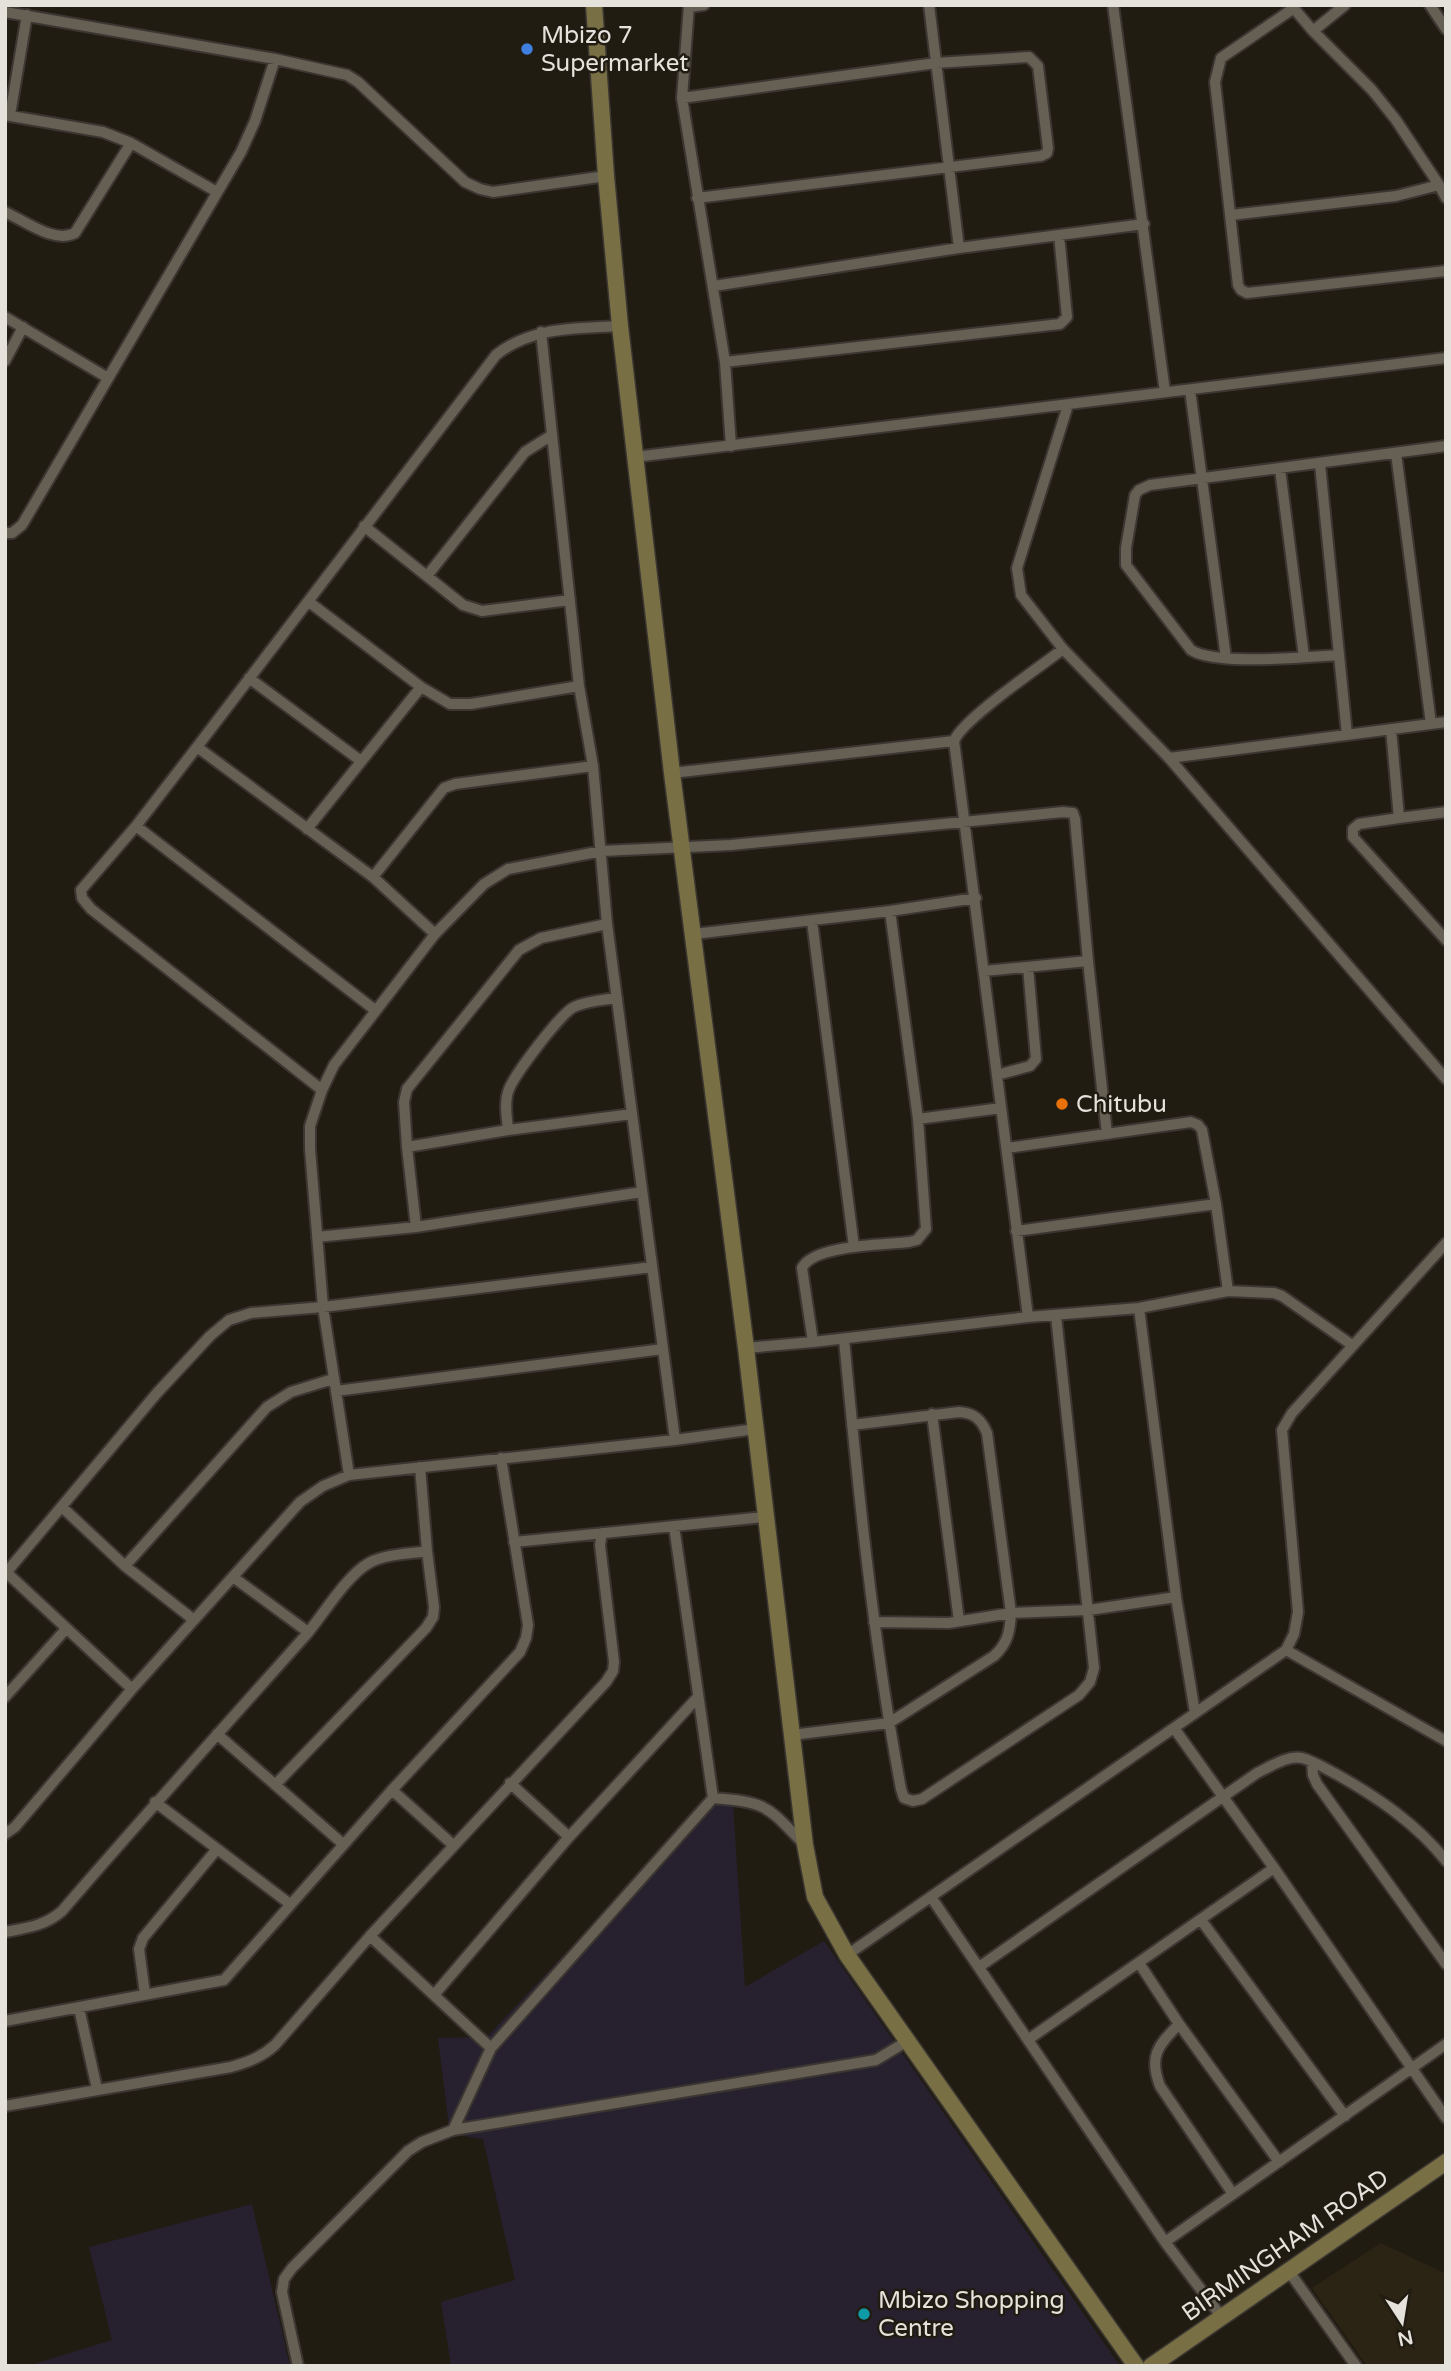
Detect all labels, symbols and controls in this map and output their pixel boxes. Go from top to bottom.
place label: Mbizo 7 Supermarket [541,21,688,78]
marker: Mbizo 7 Supermarket [519,41,535,57]
place label: Chitubu [1076,1090,1167,1119]
marker: Chitubu [1054,1096,1070,1112]
street label: BIRMINGHAM ROAD [1176,2163,1394,2328]
place label: Mbizo Shopping Centre [878,2286,1065,2343]
north arrow [1367,2287,1437,2357]
marker: Mbizo Shopping Centre [856,2306,872,2322]
text: N [1396,2325,1415,2350]

